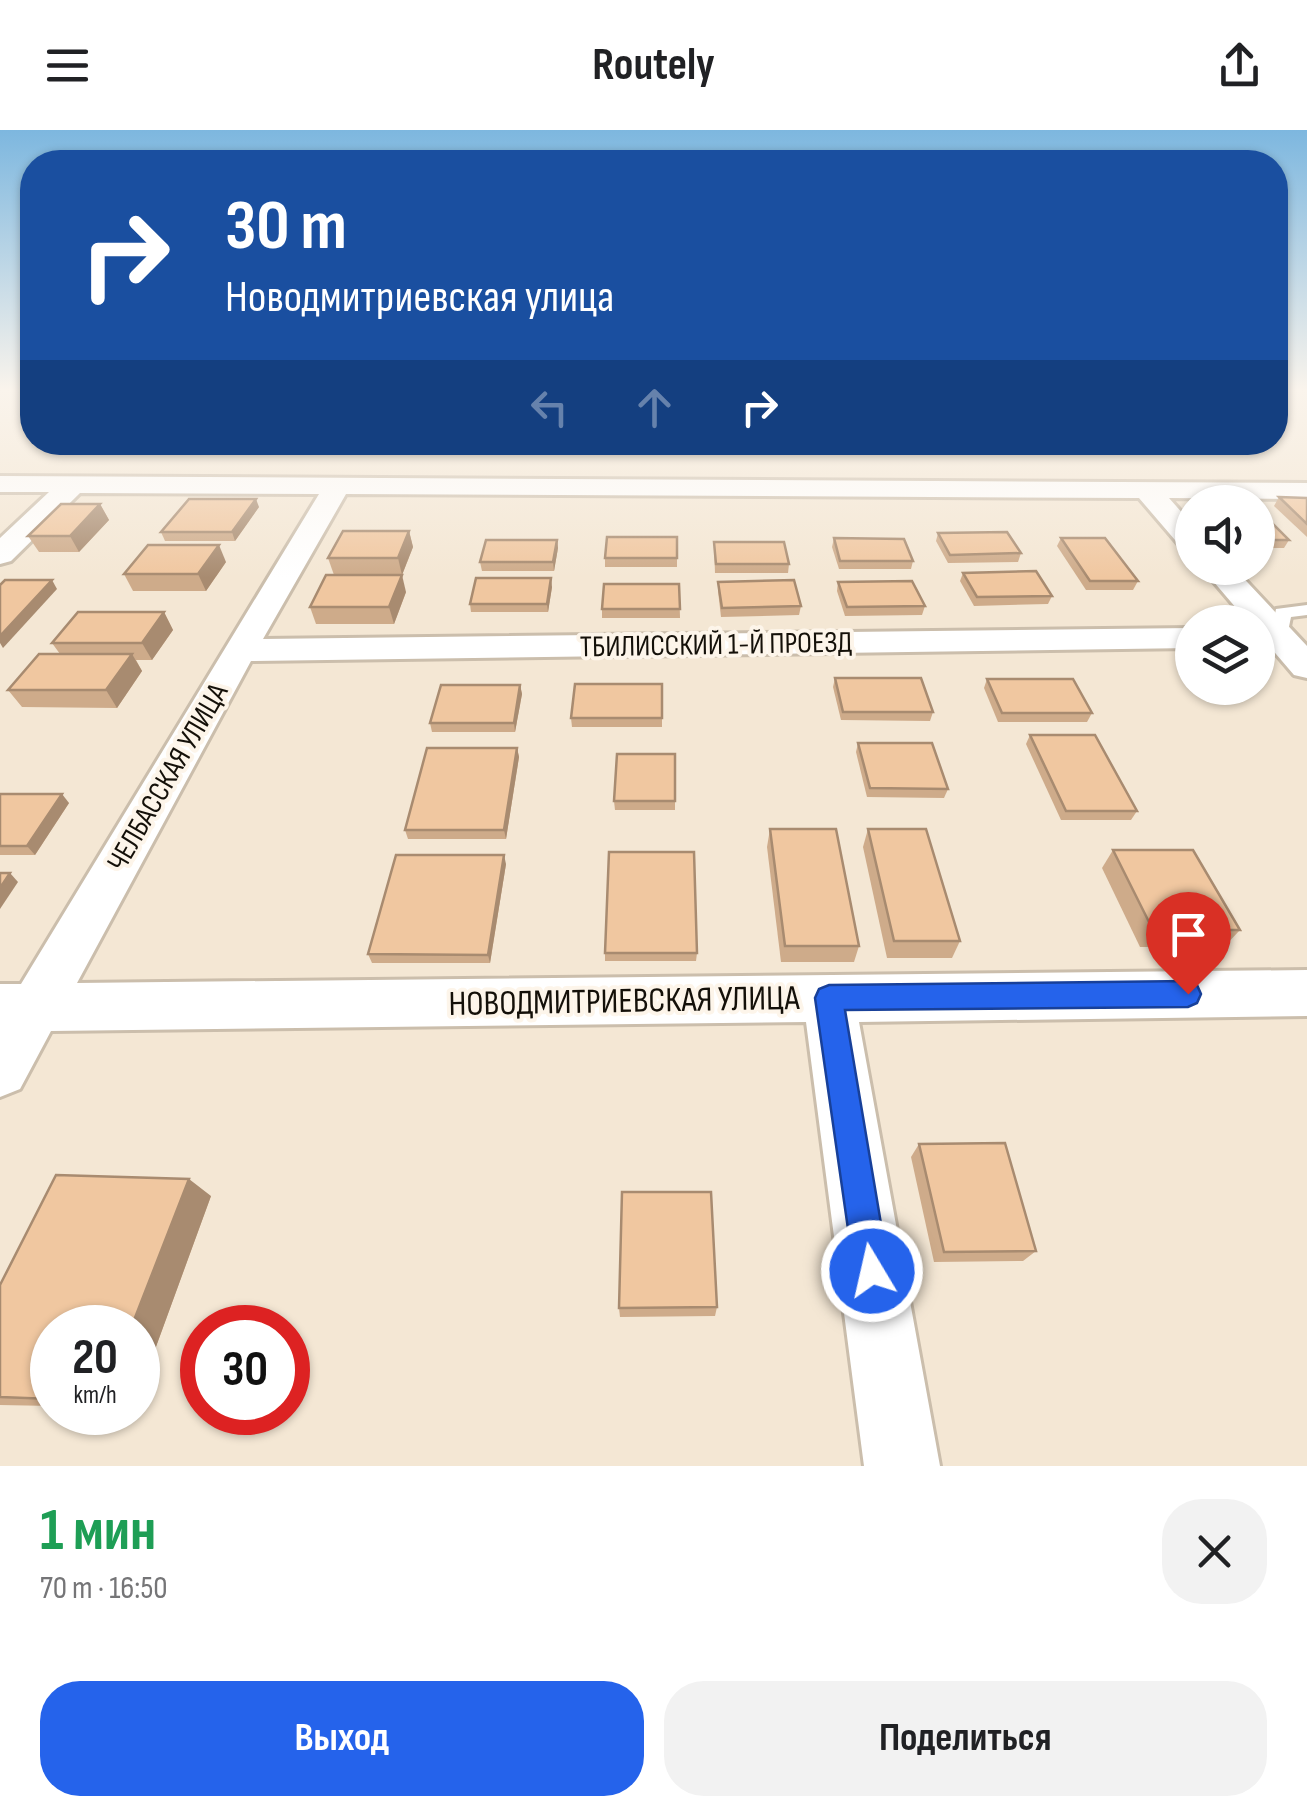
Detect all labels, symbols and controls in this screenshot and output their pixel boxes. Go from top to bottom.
icon: menu [40,38,95,93]
text: Routely [592,38,715,93]
icon: share [1212,38,1267,93]
text: 30 m [225,185,347,269]
icon: right [60,190,190,320]
text: Новодмитриевская улица [225,270,614,325]
icon: left [522,380,577,435]
icon: ahead [627,380,682,435]
icon: right [732,380,787,435]
map controls [1175,485,1275,705]
button: sound [1175,485,1275,585]
button: layers [1175,605,1275,705]
street label: ТБИЛИССКИЙ 1-Й ПРОЕЗД [580,625,852,665]
street label: ЧЕЛБАССКАЯ УЛИЦА [100,677,236,878]
pin [1146,892,1231,995]
icon: arrive [1161,907,1216,962]
street label: НОВОДМИТРИЕВСКАЯ УЛИЦА [448,977,801,1026]
position arrow [820,1219,924,1323]
speed limit sign: 30 [180,1305,310,1435]
text: 20 [72,1328,118,1388]
text: km/h [73,1380,117,1411]
text: 1 мин [40,1495,156,1567]
button: close [1162,1499,1267,1604]
text: 70 m · 16:50 [40,1569,168,1608]
button: Выход [40,1681,644,1796]
button: Поделиться [664,1681,1267,1796]

